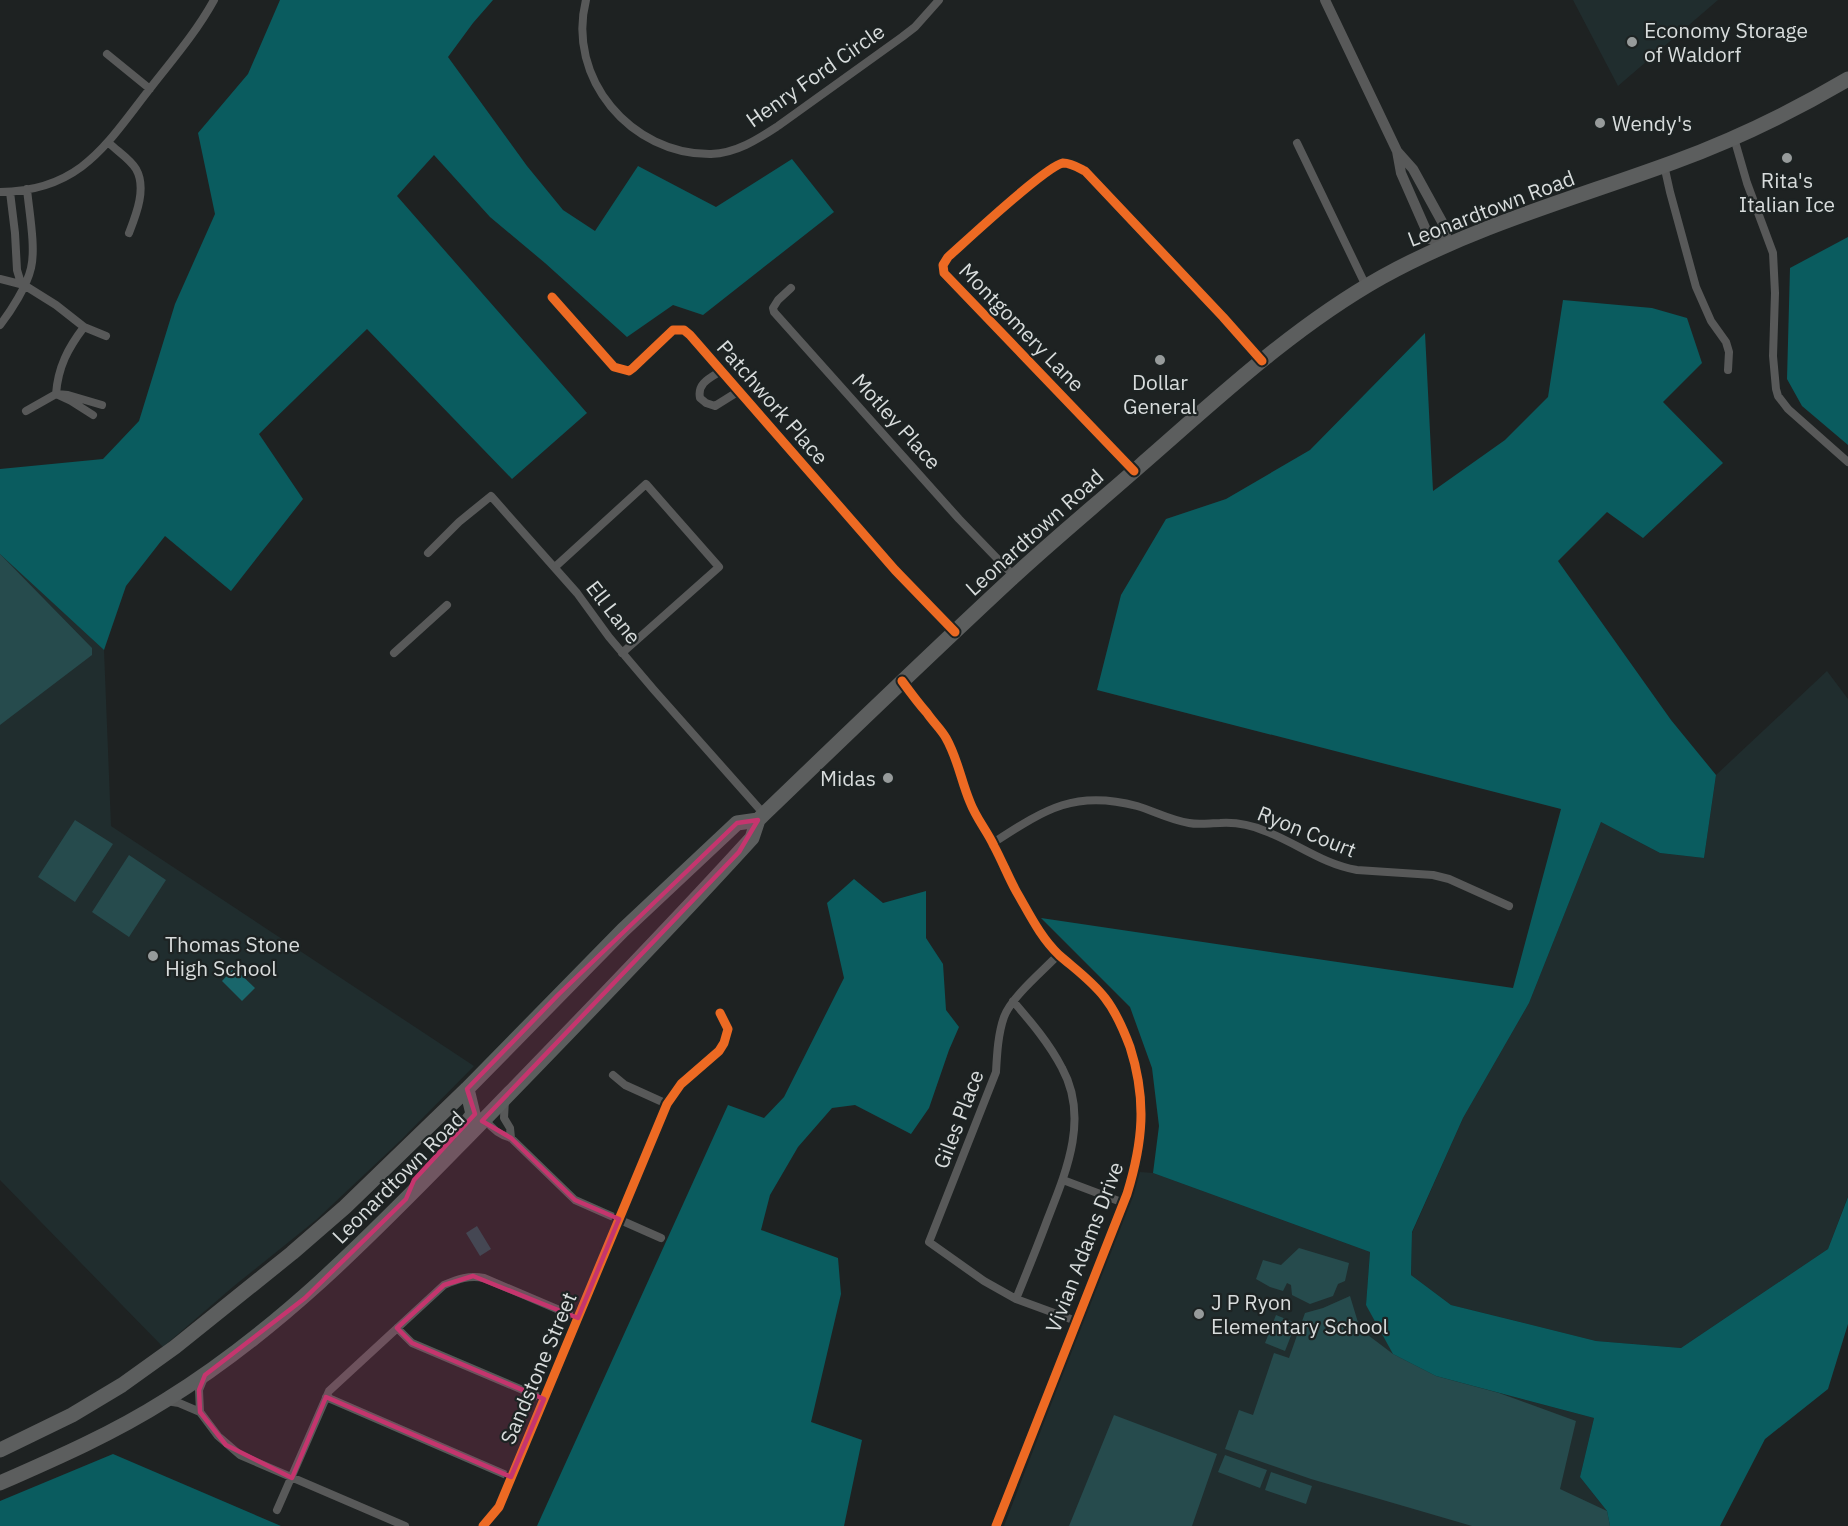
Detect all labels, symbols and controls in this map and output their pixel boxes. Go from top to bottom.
place label: Economy Storage of Waldorf [1644,16,1808,68]
street label: Henry Ford Circle [740,17,890,133]
marker: Economy Storage of Waldorf [1625,35,1639,49]
place label: Wendy's [1612,109,1692,137]
marker: Wendy's [1593,116,1607,130]
marker: Rita's Italian Ice [1780,151,1794,165]
street label: Leonardtown Road [1403,163,1579,253]
place label: Rita's Italian Ice [1739,166,1835,218]
street label: Montgomery Lane [953,256,1091,398]
street label: Patchwork Place [711,334,835,470]
marker: Dollar General [1153,353,1167,367]
street label: Motley Place [846,367,948,475]
place label: Dollar General [1123,368,1197,420]
street label: Leonardtown Road [959,462,1109,602]
street label: Ell Lane [580,574,648,650]
place label: Midas [820,764,876,792]
marker: Midas [881,771,895,785]
street label: Ryon Court [1253,798,1361,864]
place label: Thomas Stone High School [165,930,300,982]
marker: Thomas Stone High School [146,949,160,963]
street label: Giles Place [926,1065,990,1173]
street label: Leonardtown Road [326,1105,470,1249]
street label: Vivian Adams Drive [1039,1158,1129,1336]
street label: Sandstone Street [493,1288,583,1448]
place label: J P Ryon Elementary School [1211,1288,1388,1340]
marker: J P Ryon Elementary School [1192,1307,1206,1321]

